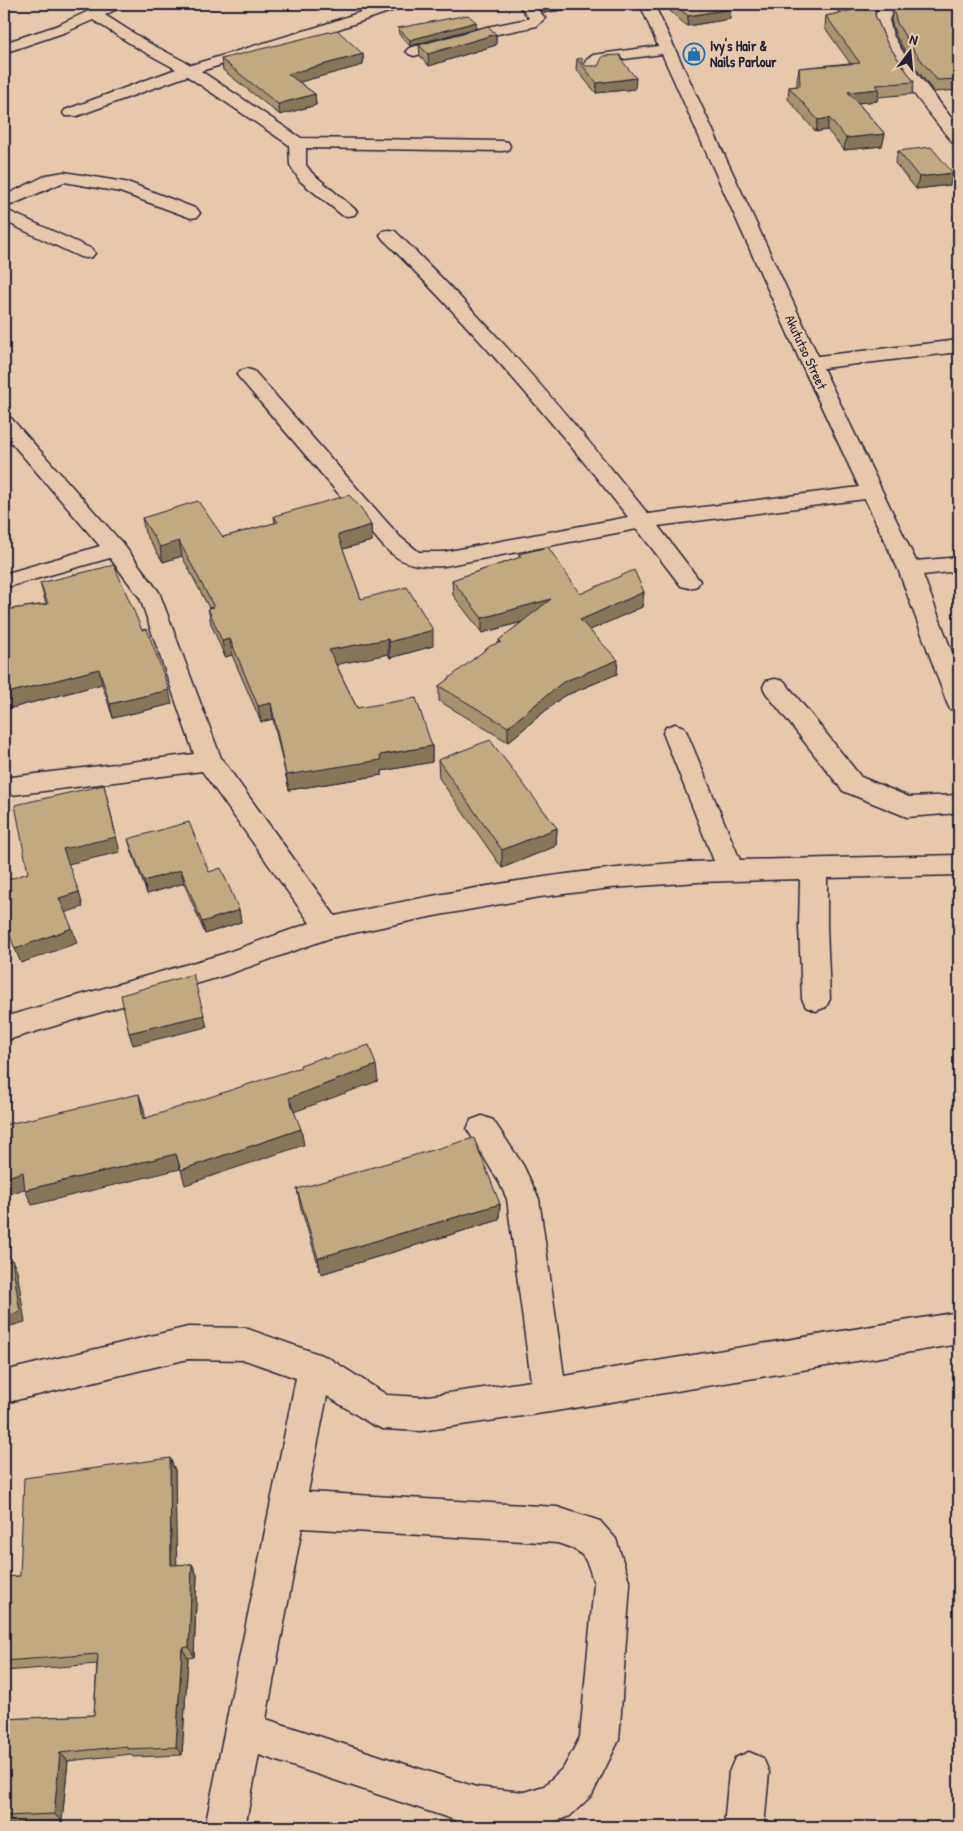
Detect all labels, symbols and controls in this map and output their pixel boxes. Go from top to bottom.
north arrow [886,28,936,78]
text: N [908,29,920,49]
place label: Ivy's Hair & Nails Parlour [710,36,777,71]
shop icon: Ivy's Hair & Nails Parlour [682,42,706,66]
street label: Akututso Street [781,311,832,392]

